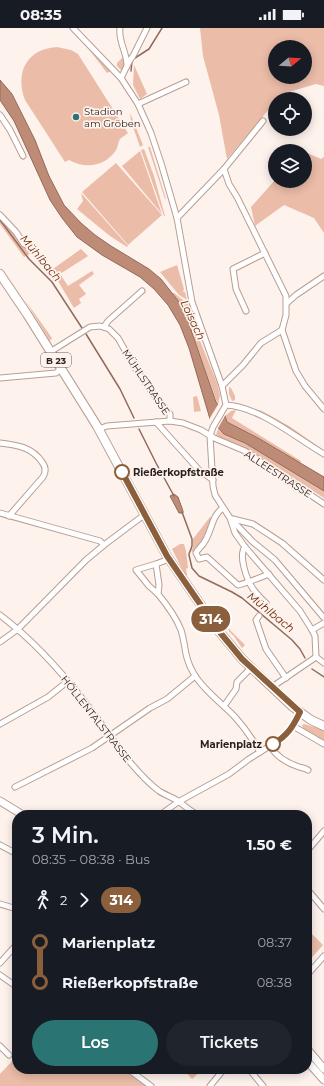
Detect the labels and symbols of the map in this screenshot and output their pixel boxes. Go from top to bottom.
north arrow [268,40,312,84]
place label: Stadion am Gröben [84,105,141,130]
marker: Stadion am Gröben [71,112,81,122]
water label: Mühlbach [17,232,65,284]
water label: Loisach [178,298,208,342]
street label: MÜHLSTRASSE [119,347,173,418]
road number: B 23 [41,353,71,367]
street label: ALLEESTRASSE [242,447,314,501]
marker: Rießerkopfstraße [114,464,130,480]
place label: Rießerkopfstraße [133,466,224,479]
water label: Mühlbach [245,589,297,635]
line badge: 314 [188,606,234,632]
street label: HÖLLENTALSTRASSE [58,673,134,765]
marker: Marienplatz [265,736,281,752]
place label: Marienplatz [200,738,263,751]

